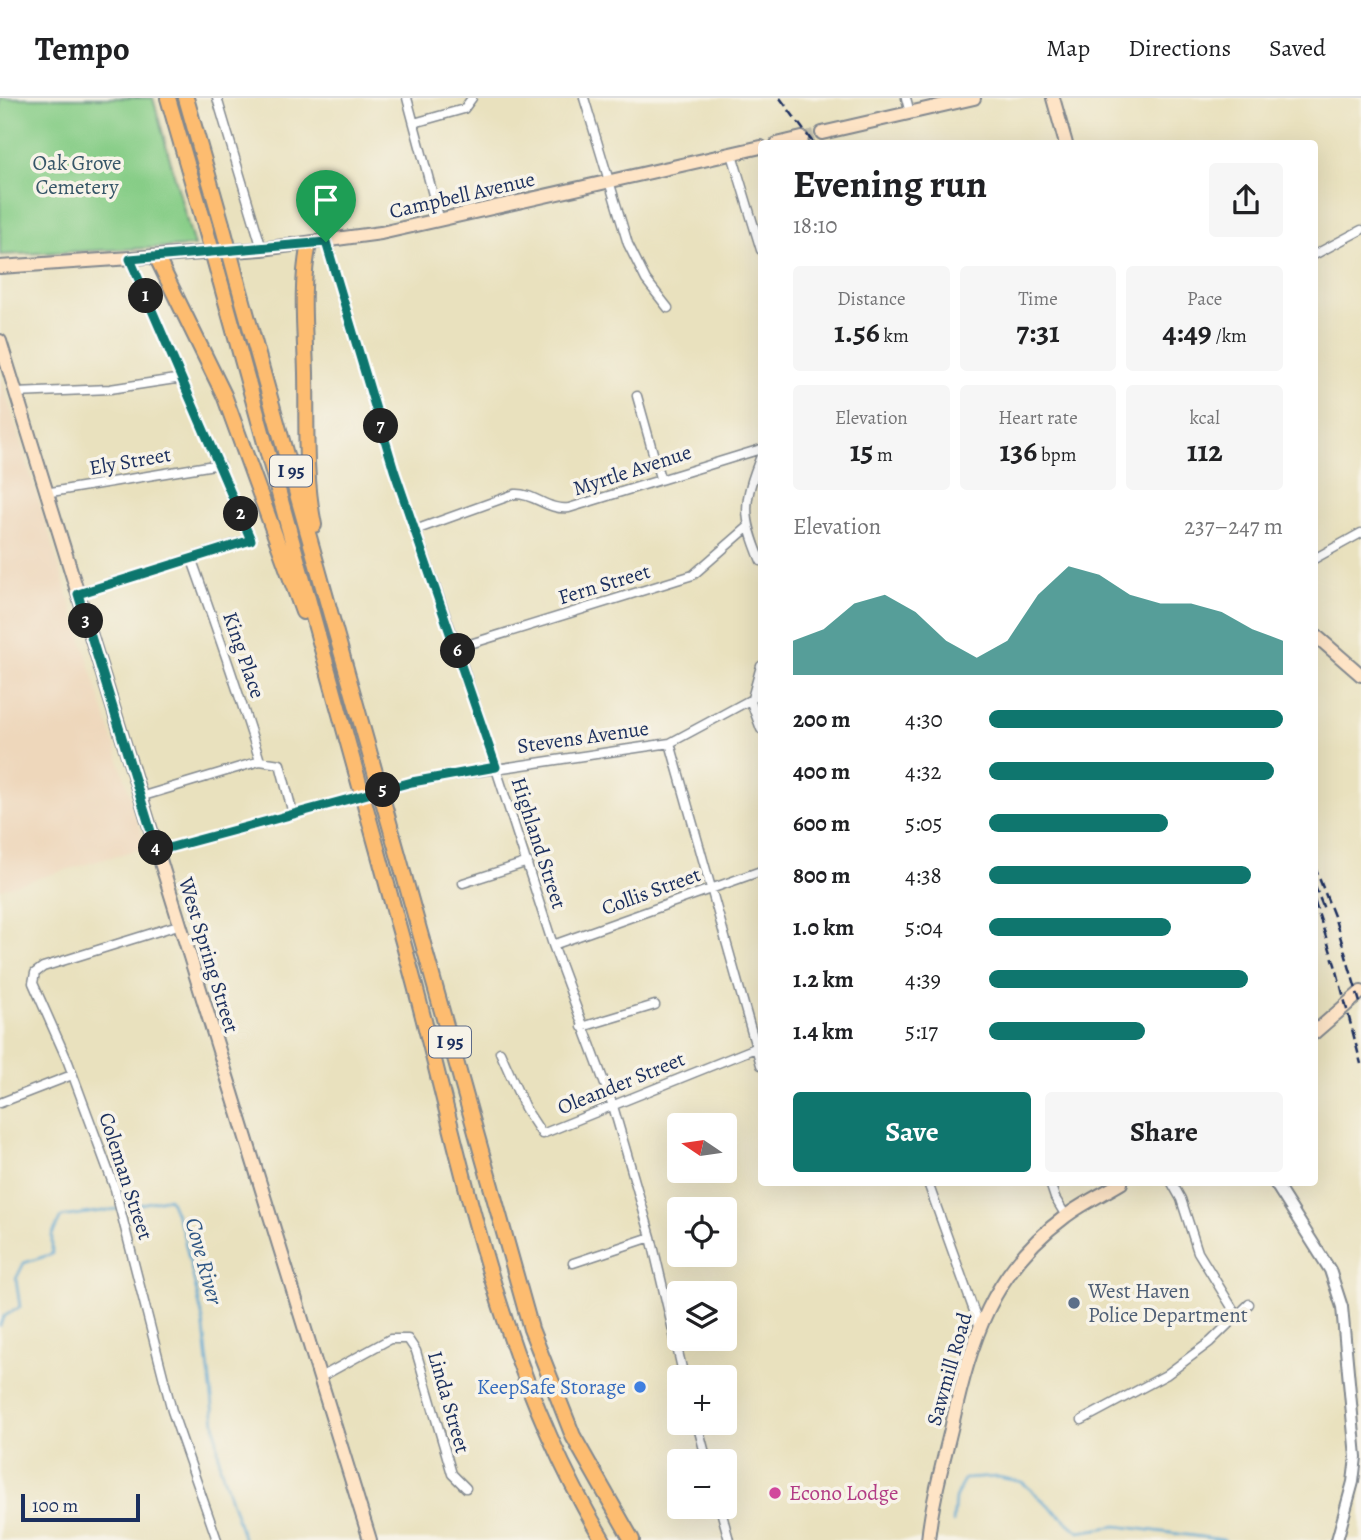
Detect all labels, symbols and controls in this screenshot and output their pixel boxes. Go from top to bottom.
text: Tempo [35,26,130,71]
text: Map [1046,32,1090,64]
text: Directions [1128,32,1231,64]
text: Saved [1269,32,1326,64]
park label: Oak Grove Cemetery [33,149,121,201]
text: Evening run [793,158,987,210]
button: share [1209,163,1283,237]
street label: Campbell Avenue [386,165,538,225]
pin [296,170,356,242]
icon: arrive [307,181,345,219]
text: 18:10 [793,210,838,241]
pin: 1 [128,278,164,314]
text: 1 [142,282,149,308]
text: Distance [837,286,905,312]
text: Time [1018,286,1058,312]
text: Pace [1187,286,1222,312]
text: 1.56 [834,312,880,352]
text: 7:31 [1016,312,1060,352]
text: 4:49 [1162,312,1212,352]
text: km [880,323,909,349]
text: /km [1212,323,1247,349]
text: Elevation [835,405,908,431]
text: Heart rate [998,405,1078,431]
text: kcal [1189,405,1220,431]
pin: 7 [364,408,398,444]
text: 7 [376,412,385,438]
text: 15 [850,431,873,471]
text: 136 [1000,431,1037,471]
text: 112 [1187,431,1223,471]
street label: Myrtle Avenue [569,438,695,502]
street label: Ely Street [87,440,173,482]
text: m [873,442,893,468]
text: bpm [1037,442,1076,468]
road number: I 95 [270,456,312,486]
pin: 2 [224,496,258,532]
text: 2 [236,500,245,526]
text: Elevation [793,511,881,542]
text: 237–247 m [1184,511,1283,542]
street label: Fern Street [555,557,653,611]
pin: 3 [68,603,104,638]
text: 3 [81,607,90,633]
street label: King Place [216,608,272,702]
pin: 6 [440,634,476,668]
text: 6 [453,637,462,663]
text: 200 m [793,704,851,735]
text: 4:30 [905,704,943,735]
street label: Stevens Avenue [515,714,651,760]
text: 400 m [793,756,850,787]
text: 4:32 [905,756,941,787]
pin: 5 [366,772,400,808]
street label: Highland Street [505,774,573,912]
text: 5 [378,776,387,802]
text: 600 m [793,808,850,839]
text: 5:05 [905,808,943,839]
pin: 4 [138,830,174,866]
text: 4 [151,834,160,860]
street label: Collis Street [598,860,705,922]
text: 800 m [793,860,850,891]
text: 4:38 [905,860,942,891]
street label: West Spring Street [172,873,246,1036]
text: 1.0 km [793,912,854,943]
text: 5:04 [905,912,943,943]
text: 1.2 km [793,964,854,995]
text: 4:39 [905,964,941,995]
text: 1.4 km [793,1016,854,1047]
text: 5:17 [905,1016,938,1047]
road number: I 95 [429,1026,471,1058]
street label: Oleander Street [553,1045,689,1121]
button: Save [793,1092,1031,1172]
button: Share [1045,1092,1283,1172]
street label: Coleman Street [92,1109,160,1243]
north arrow [667,1113,737,1183]
map controls [667,1113,737,1519]
button: locate [667,1197,737,1267]
water label: Cove River [178,1214,231,1309]
place label: West Haven Police Department [1087,1277,1248,1329]
button: layers [667,1281,737,1351]
marker: West Haven Police Department [1066,1295,1082,1311]
street label: Sawmill Road [919,1308,979,1429]
street label: Linda Street [421,1348,477,1456]
button: + [667,1365,737,1435]
place label: KeepSafe Storage [477,1373,626,1401]
marker: KeepSafe Storage [632,1379,648,1395]
button: − [667,1449,737,1519]
place label: Econo Lodge [789,1479,898,1507]
marker: Econo Lodge [767,1485,783,1501]
scale bar [21,1491,140,1523]
text: 100 m [32,1493,78,1519]

